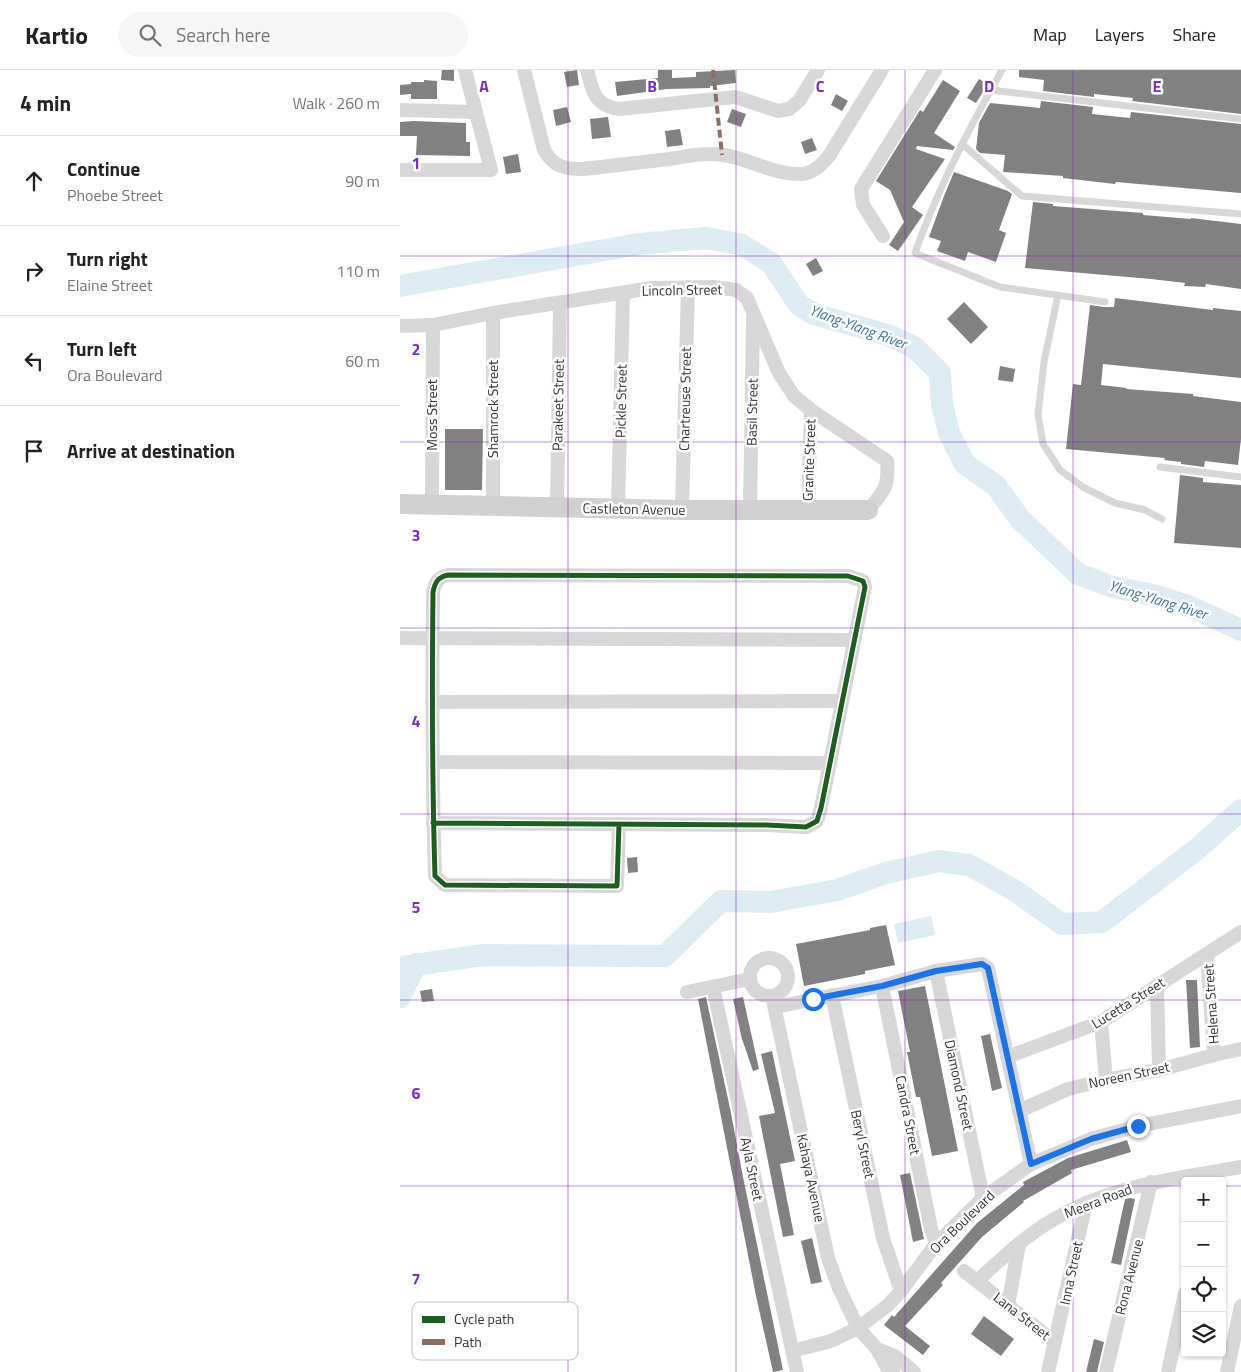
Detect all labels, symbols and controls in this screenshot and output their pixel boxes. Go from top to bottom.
search box [118,12,468,57]
text: Kartio [25,17,88,53]
text: Search here [176,20,270,49]
icon: search [136,21,164,49]
text: Map [1033,21,1067,48]
text: Layers [1095,21,1144,48]
text: Share [1172,21,1216,48]
text: A [479,74,489,98]
text: B [647,74,657,98]
text: C [816,74,825,98]
text: D [984,74,994,98]
text: E [1153,74,1162,98]
text: 4 min [20,87,71,119]
text: Walk · 260 m [292,91,380,115]
text: 1 [412,151,420,175]
text: Continue [67,154,140,183]
icon: ahead [20,167,48,195]
text: 90 m [345,169,380,193]
text: Phoebe Street [67,183,163,207]
text: Turn right [67,244,148,273]
icon: right [20,257,48,285]
text: 110 m [336,259,380,283]
text: Elaine Street [67,273,153,297]
street label: Lincoln Street [641,278,723,301]
water label: Ylang-Ylang River [806,298,912,356]
text: Turn left [67,334,137,363]
text: 2 [412,337,420,361]
icon: left [20,347,48,375]
street label: Chartreuse Street [673,347,696,451]
text: 60 m [345,349,380,373]
street label: Parakeet Street [546,359,569,451]
street label: Shamrock Street [482,360,503,458]
text: Ora Boulevard [67,363,162,387]
street label: Pickle Street [609,364,632,438]
street label: Basil Street [740,378,763,446]
street label: Moss Street [421,379,442,451]
street label: Granite Street [797,418,820,501]
text: Arrive at destination [67,436,235,465]
icon: arrive [20,437,48,465]
street label: Castleton Avenue [582,497,686,520]
text: 3 [412,523,420,547]
water label: Ylang-Ylang River [1106,574,1213,626]
text: 4 [412,709,421,733]
text: 5 [412,895,421,919]
street label: Helena Street [1197,963,1224,1045]
street label: Lucetta Street [1087,972,1169,1034]
route start [802,988,825,1011]
street label: Diamond Street [940,1038,979,1132]
street label: Noreen Street [1086,1056,1171,1093]
street label: Candra Street [890,1073,927,1157]
text: 6 [412,1081,421,1105]
street label: Beryl Street [846,1108,881,1180]
route end [1127,1115,1150,1138]
street label: Kahaya Avenue [792,1132,831,1224]
street label: Ayla Street [736,1135,769,1203]
map controls [1181,1177,1226,1357]
button: + [1181,1177,1226,1222]
street label: Meera Road [1061,1178,1135,1223]
street label: Ora Boulevard [924,1185,999,1258]
button: − [1181,1222,1226,1267]
street label: Rona Avenue [1109,1237,1148,1317]
street label: Inna Street [1054,1239,1088,1307]
text: 7 [412,1267,420,1291]
button: locate [1181,1267,1226,1312]
street label: Lana Street [989,1287,1055,1345]
legend [412,1302,578,1360]
text: Cycle path [454,1308,514,1329]
button: layers [1181,1312,1226,1357]
text: Path [454,1331,482,1352]

